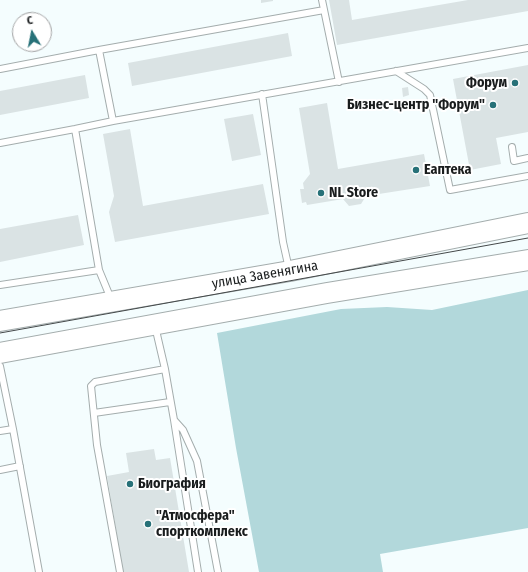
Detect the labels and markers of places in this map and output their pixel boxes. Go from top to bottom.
place label: Форум [466,75,507,91]
marker: Форум [510,78,520,88]
place label: Бизнес-центр "Форум" [347,97,485,113]
marker: Бизнес-центр "Форум" [488,100,498,110]
place label: Еаптека [424,162,471,178]
marker: Еаптека [411,165,421,175]
place label: NL Store [329,185,378,201]
marker: NL Store [316,188,326,198]
place label: Биография [138,476,206,492]
marker: Биография [125,479,135,489]
place label: "Атмосфера" спорткомплекс [156,508,248,540]
marker: "Атмосфера" спорткомплекс [143,519,153,529]

